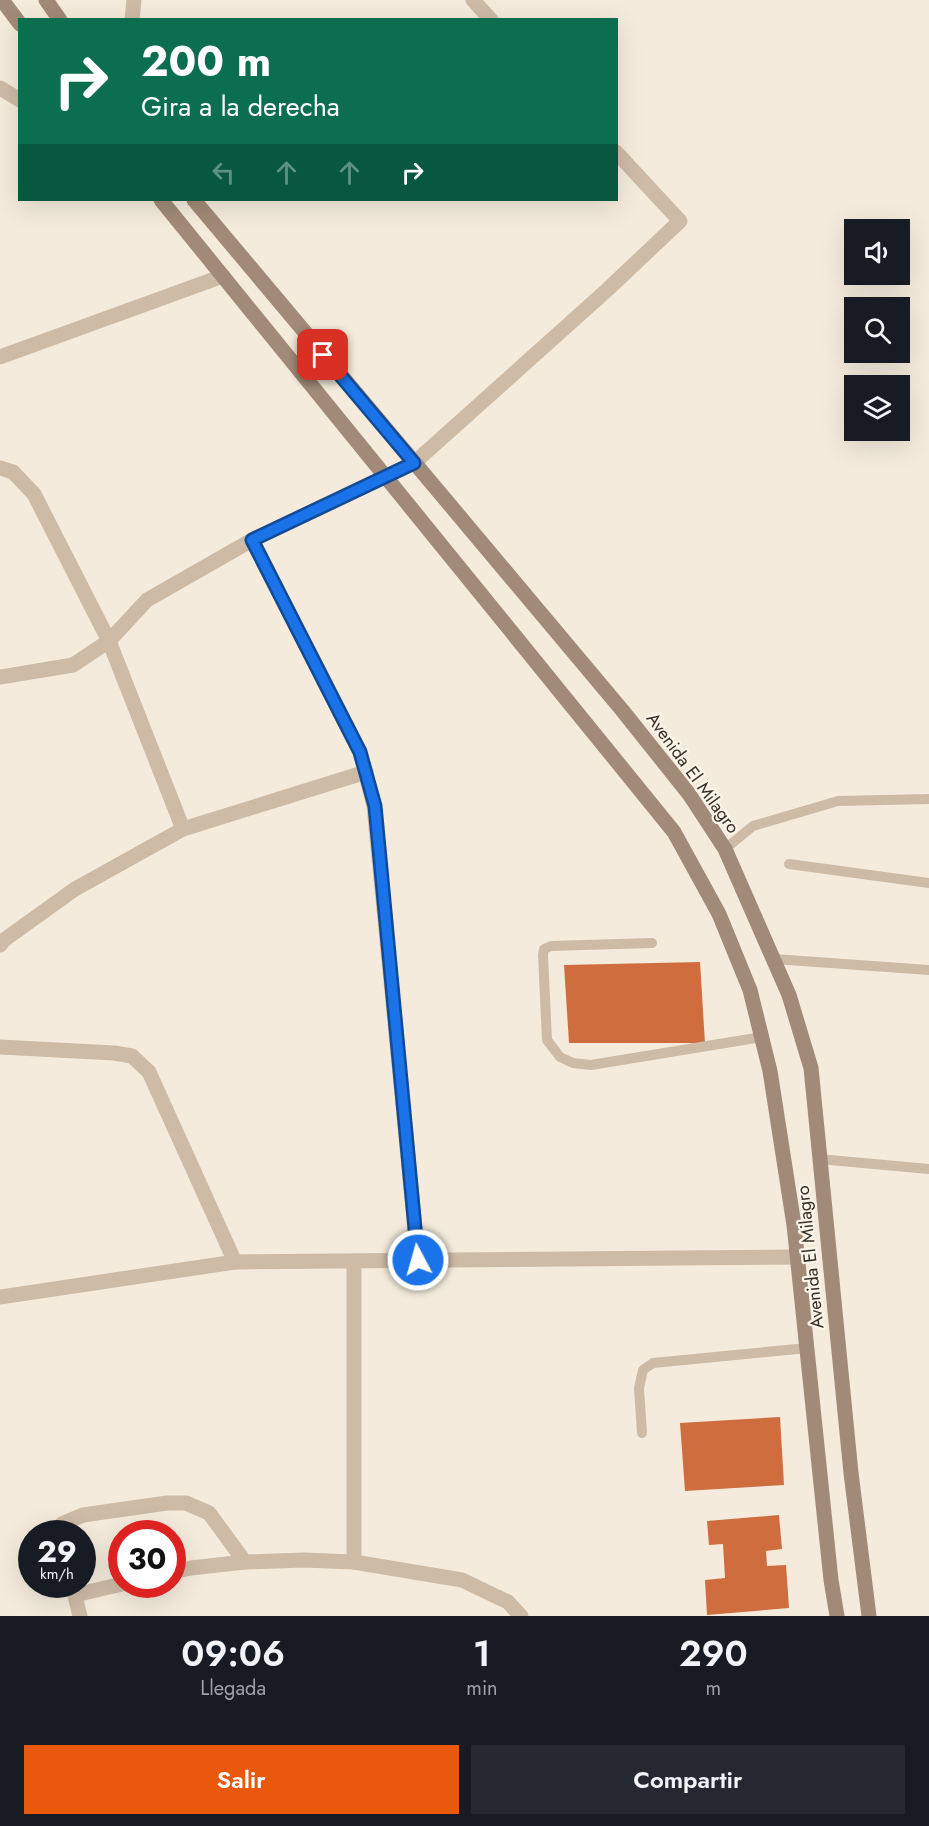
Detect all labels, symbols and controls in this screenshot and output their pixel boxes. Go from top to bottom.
text: 200 m [141,31,271,92]
icon: right [42,42,120,120]
text: Gira a la derecha [141,87,340,126]
icon: left [207,156,240,189]
icon: ahead [270,156,303,189]
icon: ahead [333,156,366,189]
icon: right [396,156,429,189]
map controls [844,219,910,441]
button: sound [844,219,910,285]
button: search [844,297,910,363]
pin [297,329,348,380]
icon: arrive [306,338,339,371]
button: layers [844,375,910,441]
street label: Avenida El Milagro [640,707,746,839]
street label: Avenida El Milagro [790,1184,830,1330]
position arrow [386,1228,450,1292]
speed limit sign: 30 [108,1520,186,1598]
text: 29 [37,1530,77,1573]
text: km/h [40,1563,74,1585]
text: 09:06 [181,1627,285,1679]
text: 1 [473,1627,491,1679]
text: 290 [679,1627,748,1679]
text: Llegada [200,1674,266,1703]
text: min [466,1674,498,1703]
text: m [705,1674,721,1703]
button: Salir [24,1745,459,1814]
button: Compartir [471,1745,905,1814]

